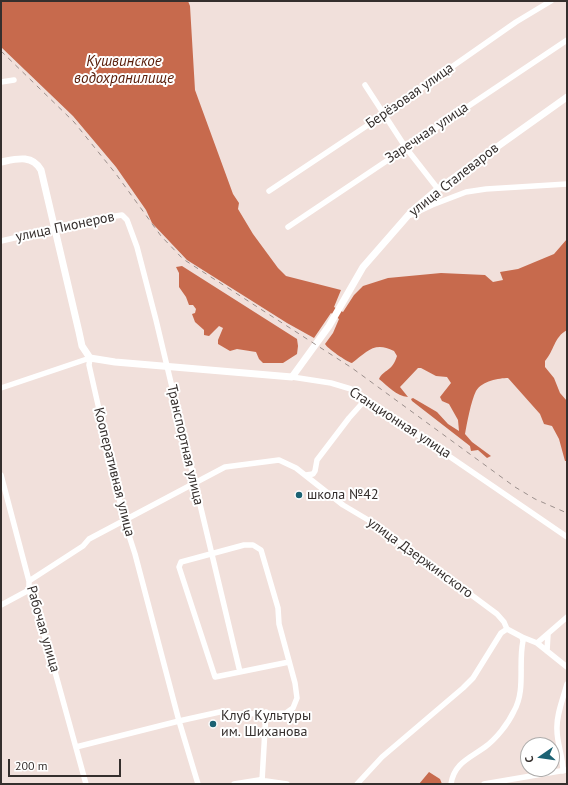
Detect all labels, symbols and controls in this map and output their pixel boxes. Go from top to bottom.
water label: Кушвинское водохранилище [74,53,174,88]
street label: Берёзовая улица [363,60,457,132]
street label: Заречная улица [382,99,472,167]
street label: улица Сталеваров [406,140,502,220]
street label: улица Пионеров [14,208,116,246]
street label: Транспортная улица [163,383,207,507]
street label: Станционная улица [346,384,454,462]
street label: Кооперативная улица [90,406,138,538]
place label: школа №42 [307,487,379,503]
marker: школа №42 [294,490,304,500]
street label: улица Дзержинского [364,514,476,602]
street label: Рабочая улица [23,584,63,674]
place label: Клуб Культуры им. Шиханова [221,708,311,740]
marker: Клуб Культуры им. Шиханова [208,719,218,729]
north arrow [520,737,560,777]
scale bar [10,751,123,777]
text: С [522,755,537,764]
text: 200 m [15,758,48,773]

